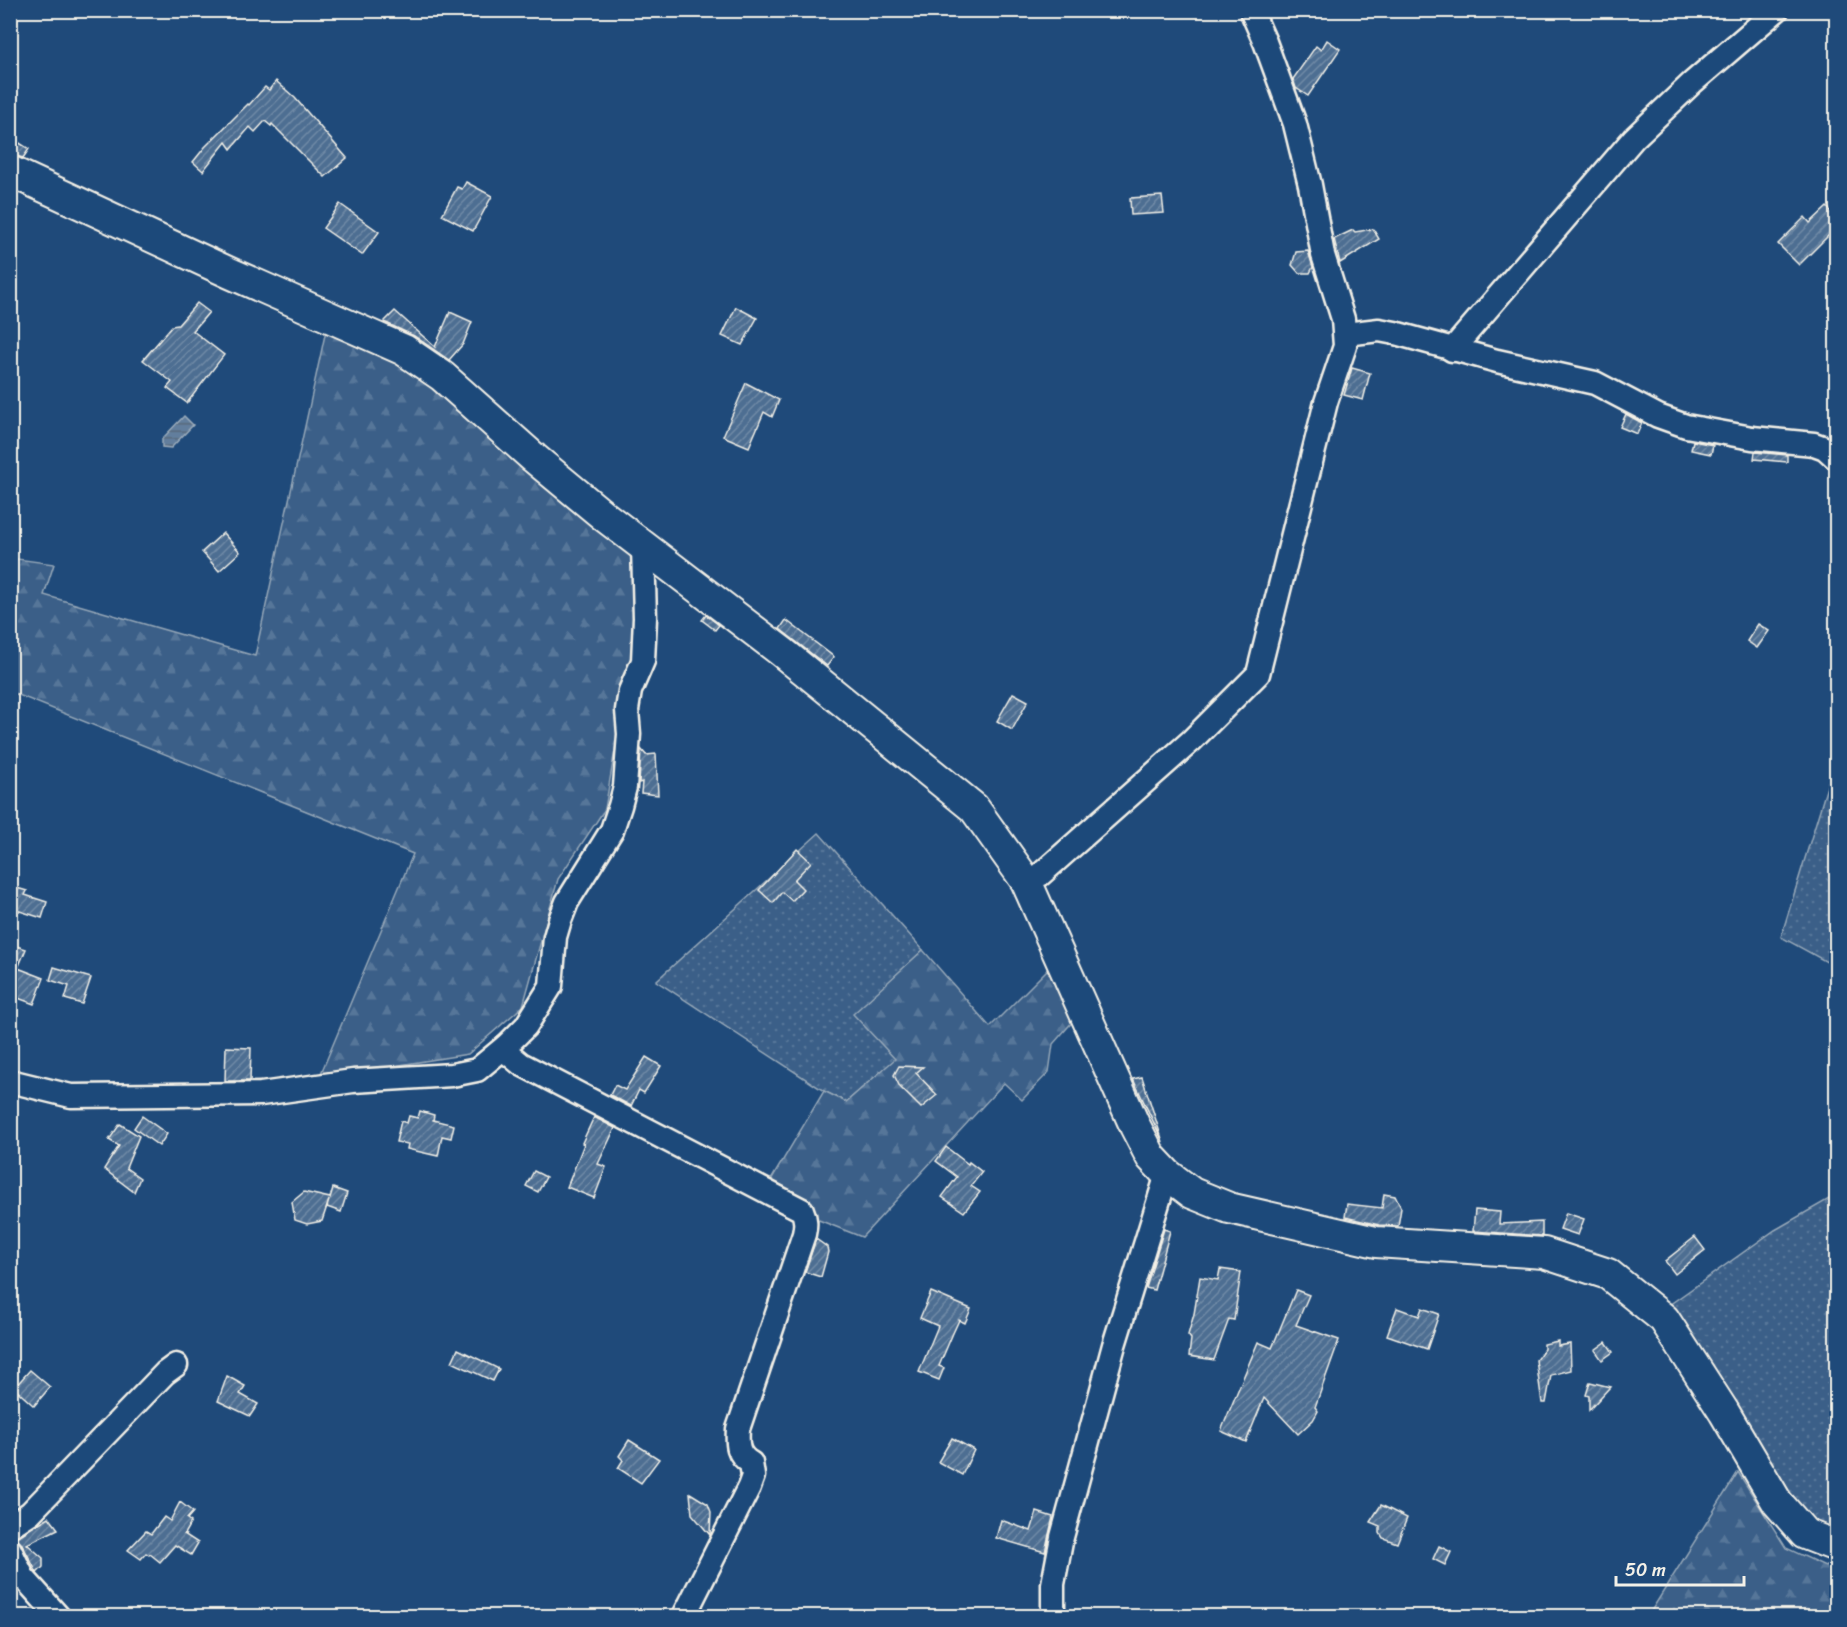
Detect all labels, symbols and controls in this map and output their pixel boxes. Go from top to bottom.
scale bar [1616,1549,1744,1587]
text: 50 m [1625,1554,1666,1586]

